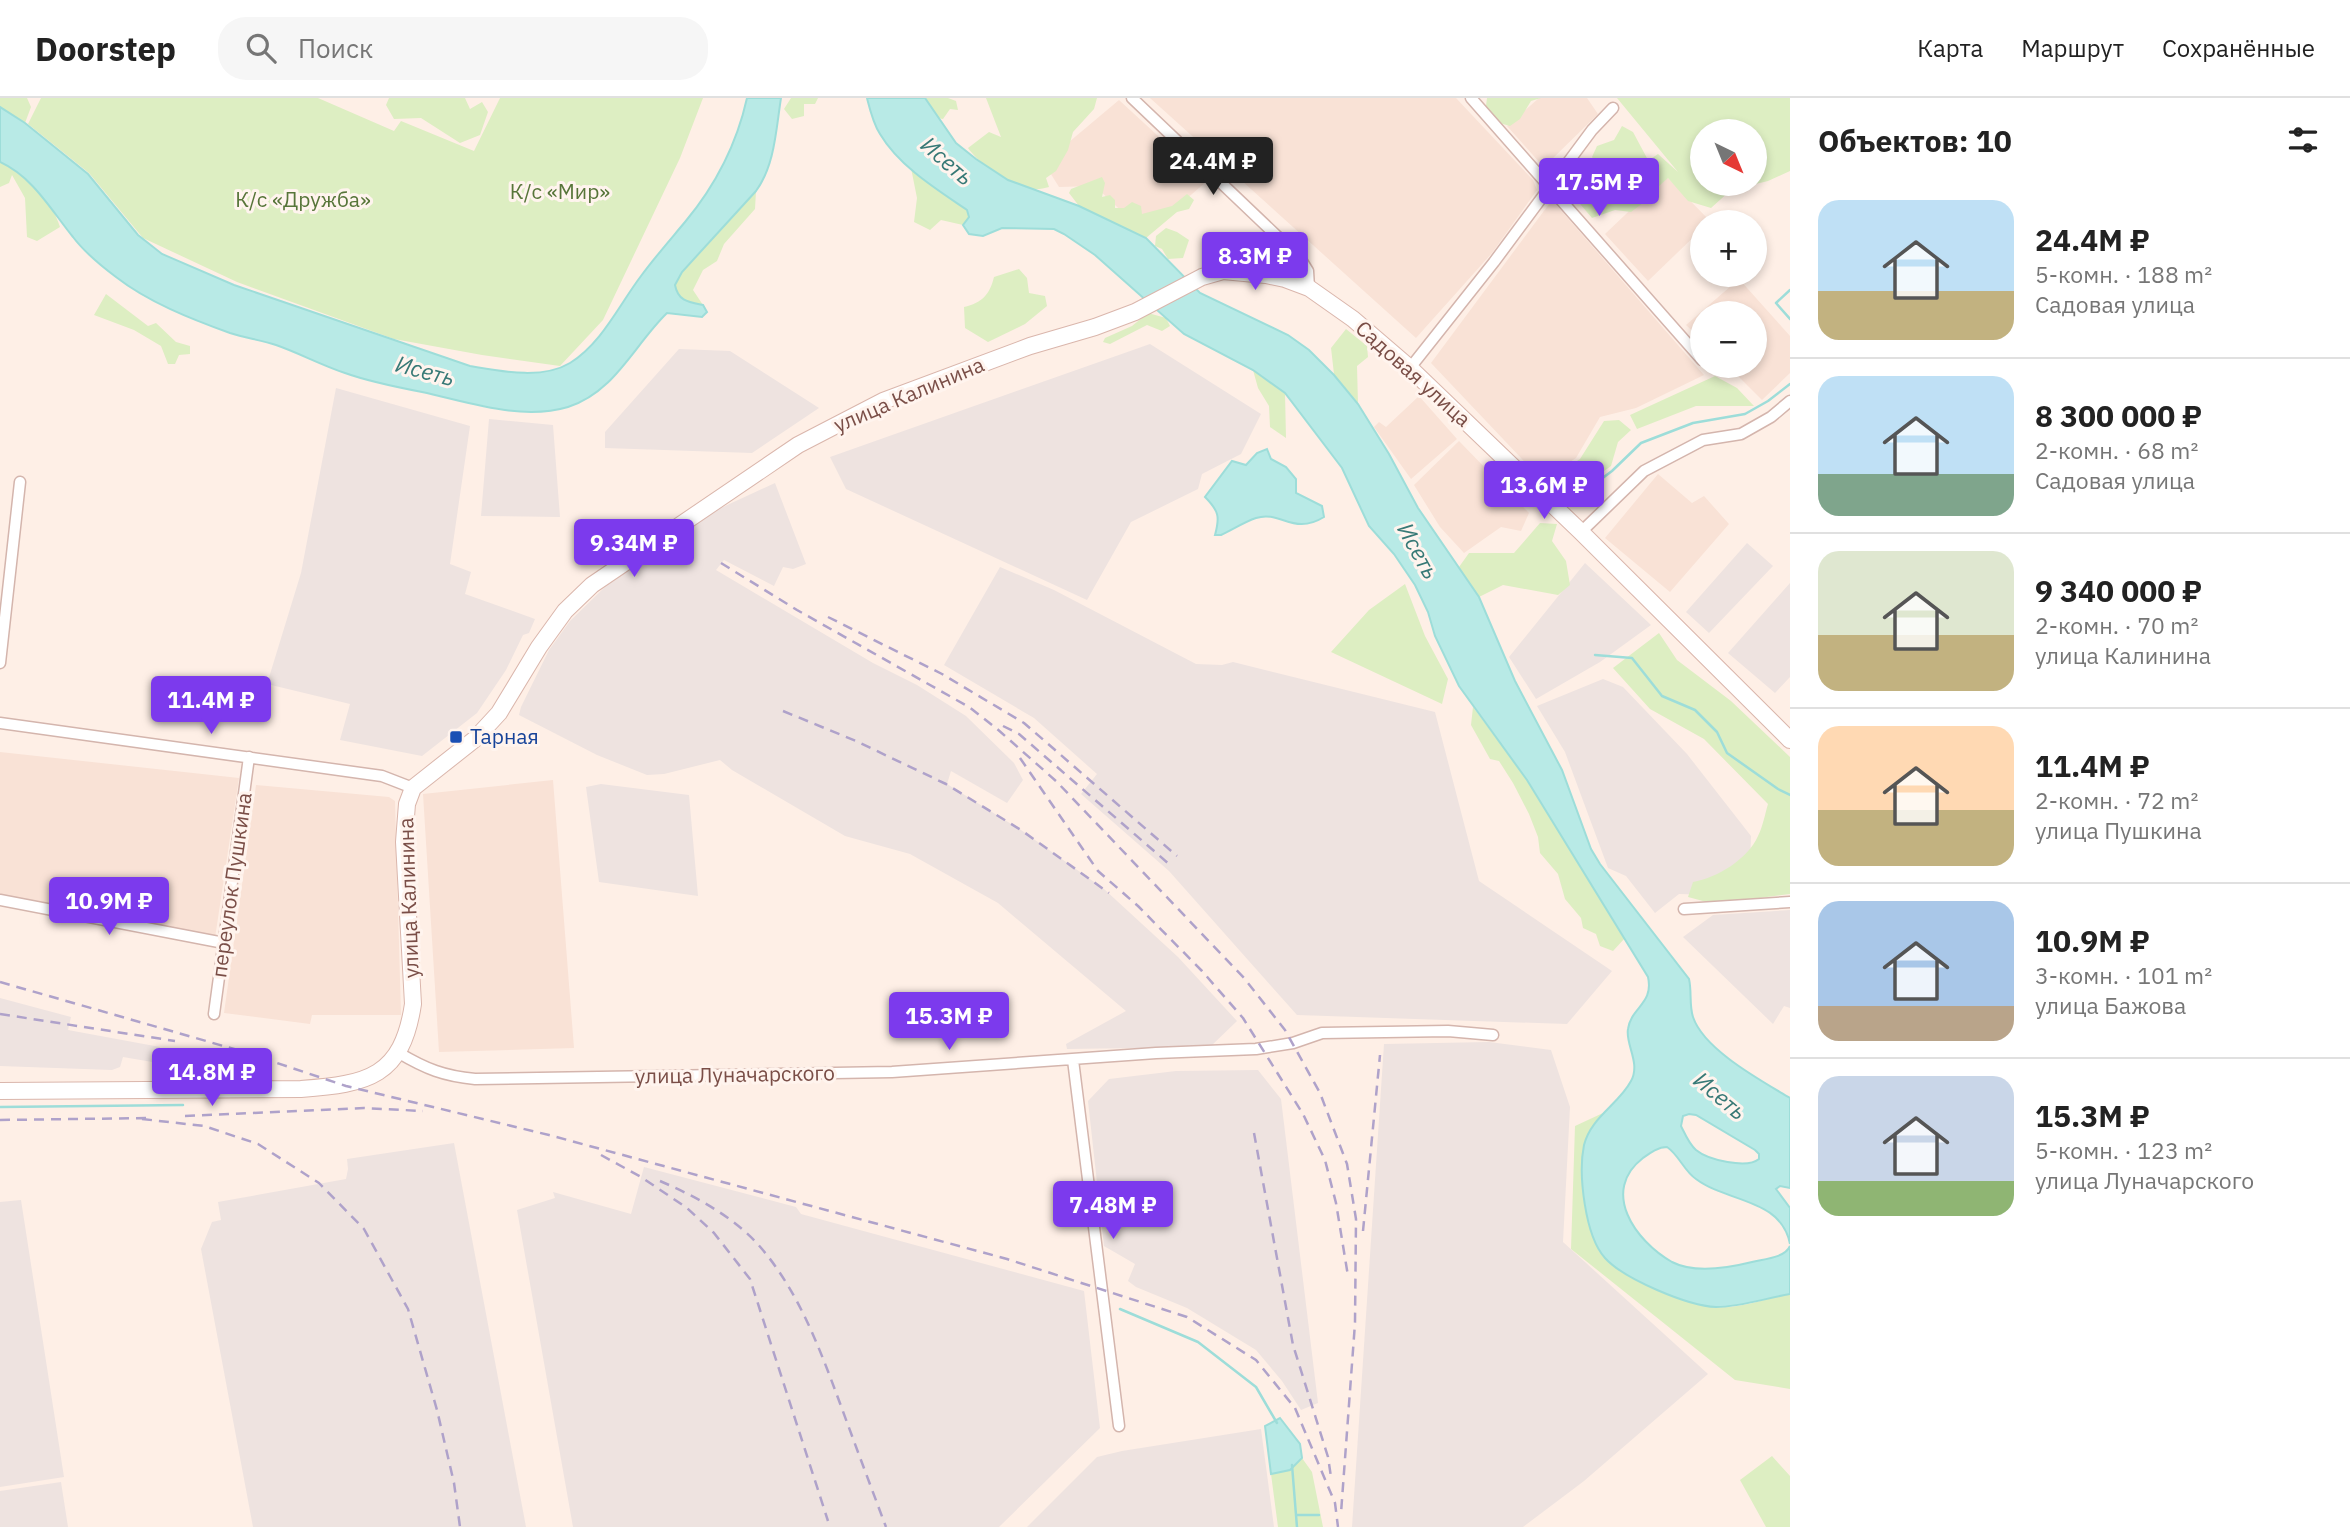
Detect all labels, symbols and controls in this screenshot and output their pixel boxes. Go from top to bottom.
search box [218,17,708,80]
text: Doorstep [35,27,176,70]
icon: search [242,29,280,67]
text: Поиск [298,31,373,65]
text: Карта [1917,32,1983,64]
text: Маршрут [2021,32,2124,64]
text: Сохранённые [2162,32,2315,64]
north arrow [1690,119,1768,196]
map controls [1690,119,1767,378]
text: Объектов: 10 [1818,121,2012,160]
icon: filters [2284,121,2322,159]
water label: Исеть [915,129,980,191]
pin: 24.4M ₽ [1148,138,1278,197]
text: 24.4M ₽ [1169,145,1257,175]
pin: 17.5M ₽ [1534,158,1664,218]
text: 17.5M ₽ [1555,166,1643,196]
park label: К/с «Мир» [510,177,610,205]
park label: К/с «Дружба» [235,185,371,213]
button: + [1690,210,1767,287]
text: 24.4M ₽ [2035,220,2150,259]
icon: home [1874,228,1958,312]
pin: 8.3M ₽ [1198,232,1312,292]
text: 8.3M ₽ [1218,240,1292,270]
text: 5-комн. · 188 m² [2035,259,2212,289]
text: Садовая улица [2035,289,2195,319]
button: − [1690,301,1767,378]
street label: Садовая улица [1350,314,1477,433]
water label: Исеть [392,348,458,392]
street label: улица Калинина [829,350,988,438]
text: 8 300 000 ₽ [2035,396,2202,435]
icon: home [1874,404,1958,488]
text: 2-комн. · 68 m² [2035,435,2198,465]
pin: 13.6M ₽ [1479,462,1609,521]
text: Садовая улица [2035,465,2195,495]
text: 13.6M ₽ [1500,469,1588,499]
water label: Исеть [1391,517,1447,584]
pin: 9.34M ₽ [569,519,699,579]
text: 9.34M ₽ [590,527,678,557]
text: 9 340 000 ₽ [2035,571,2202,610]
icon: home [1874,579,1958,663]
text: 2-комн. · 70 m² [2035,610,2198,640]
text: улица Калинина [2035,640,2211,670]
pin: 11.4M ₽ [146,676,276,736]
text: 11.4M ₽ [167,684,255,714]
place label: Тарная [470,722,539,750]
marker: Тарная [448,729,464,745]
text: 11.4M ₽ [2035,746,2150,785]
icon: home [1874,754,1958,838]
text: 2-комн. · 72 m² [2035,785,2198,815]
street label: переулок Пушкина [204,790,258,979]
text: улица Пушкина [2035,815,2202,845]
street label: улица Калинина [391,817,425,979]
pin: 10.9M ₽ [44,878,174,937]
text: 10.9M ₽ [65,885,153,915]
text: 10.9M ₽ [2035,921,2150,960]
icon: home [1874,929,1958,1013]
text: 3-комн. · 101 m² [2035,960,2212,990]
text: улица Бажова [2035,990,2186,1020]
pin: 15.3M ₽ [884,992,1014,1052]
text: 15.3M ₽ [905,1000,993,1030]
pin: 14.8M ₽ [147,1048,277,1108]
text: 14.8M ₽ [168,1056,256,1086]
street label: улица Луначарского [635,1058,835,1090]
water label: Исеть [1688,1064,1753,1126]
text: 15.3M ₽ [2035,1096,2150,1135]
icon: home [1874,1104,1958,1188]
text: 5-комн. · 123 m² [2035,1135,2212,1165]
text: улица Луначарского [2035,1165,2254,1195]
pin: 7.48M ₽ [1048,1182,1178,1241]
text: 7.48M ₽ [1069,1189,1157,1219]

